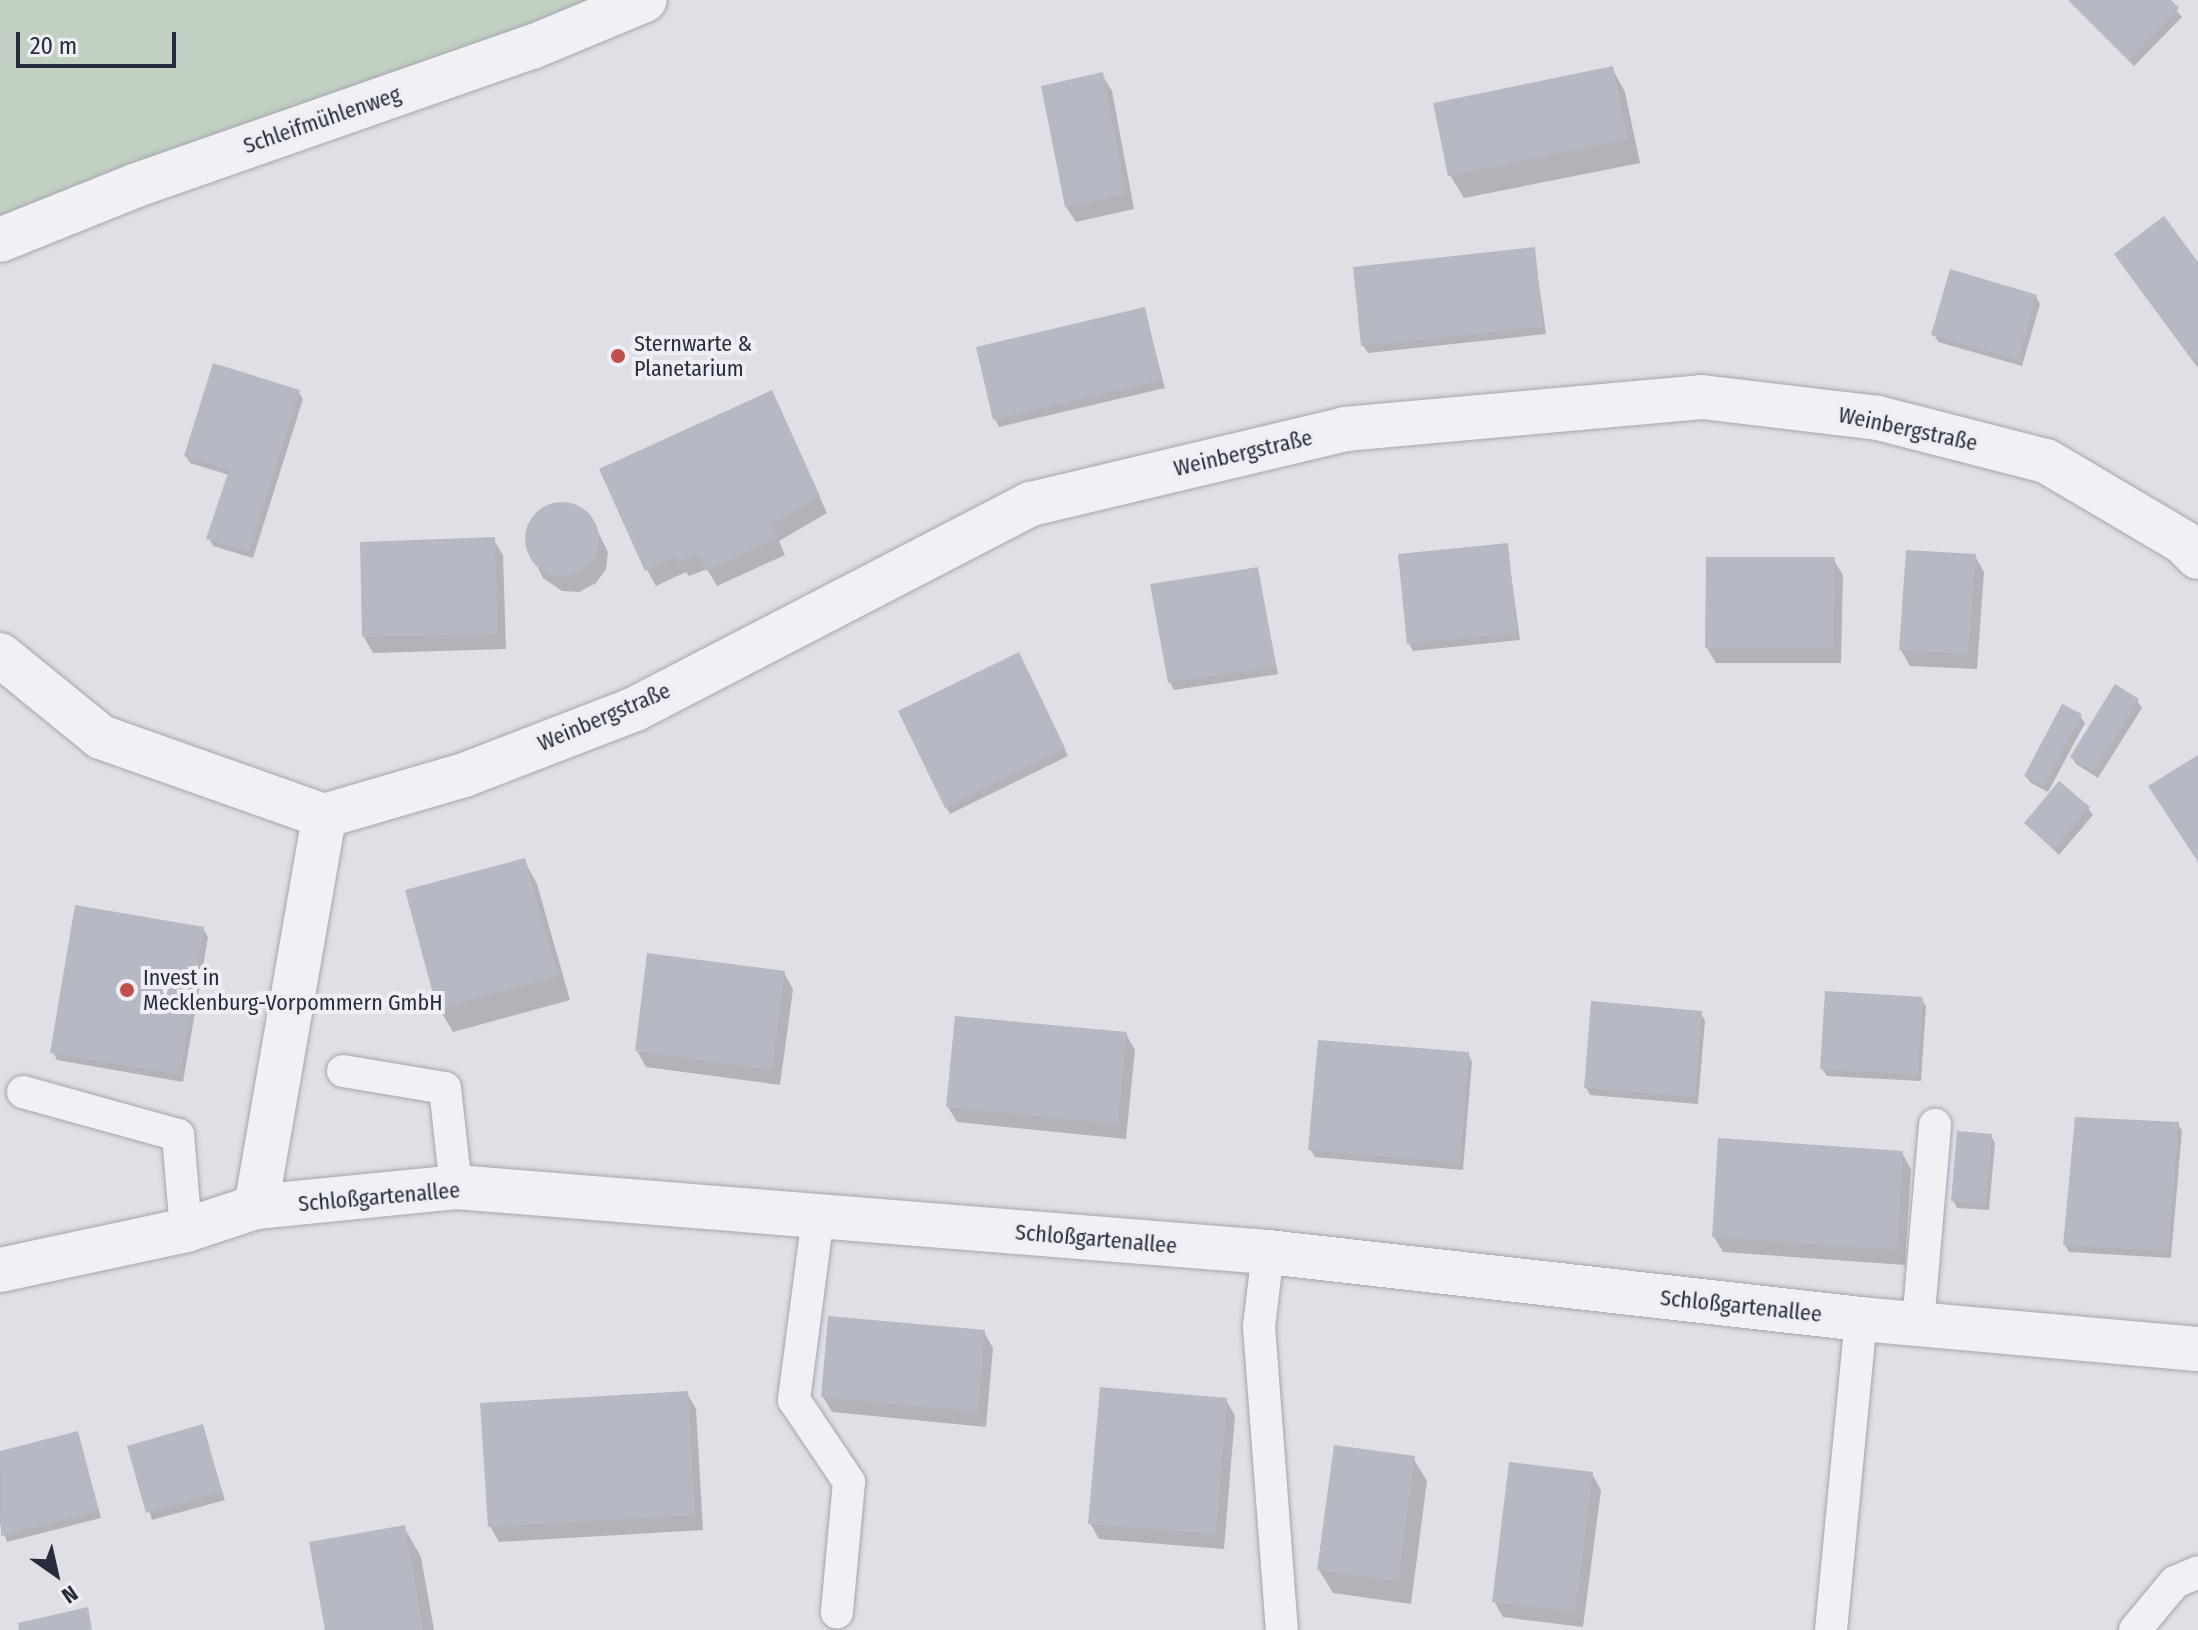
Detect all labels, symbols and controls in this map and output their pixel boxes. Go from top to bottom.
scale bar [20,16,180,66]
text: 20 m [30,32,77,60]
street label: Schleifmühlenweg [240,81,404,159]
place label: Sternwarte & Planetarium [634,330,752,382]
marker: Sternwarte & Planetarium [609,347,627,365]
street label: Weinbergstraße [1836,401,1980,457]
street label: Weinbergstraße [1171,424,1315,482]
street label: Weinbergstraße [534,677,674,757]
place label: Invest in Mecklenburg-Vorpommern GmbH [143,964,442,1016]
marker: Invest in Mecklenburg-Vorpommern GmbH [118,981,136,999]
street label: Schloßgartenallee [297,1177,461,1217]
street label: Schloßgartenallee [1014,1219,1178,1259]
street label: Schloßgartenallee [1659,1284,1823,1328]
north arrow [16,1534,96,1614]
text: N [57,1579,83,1609]

